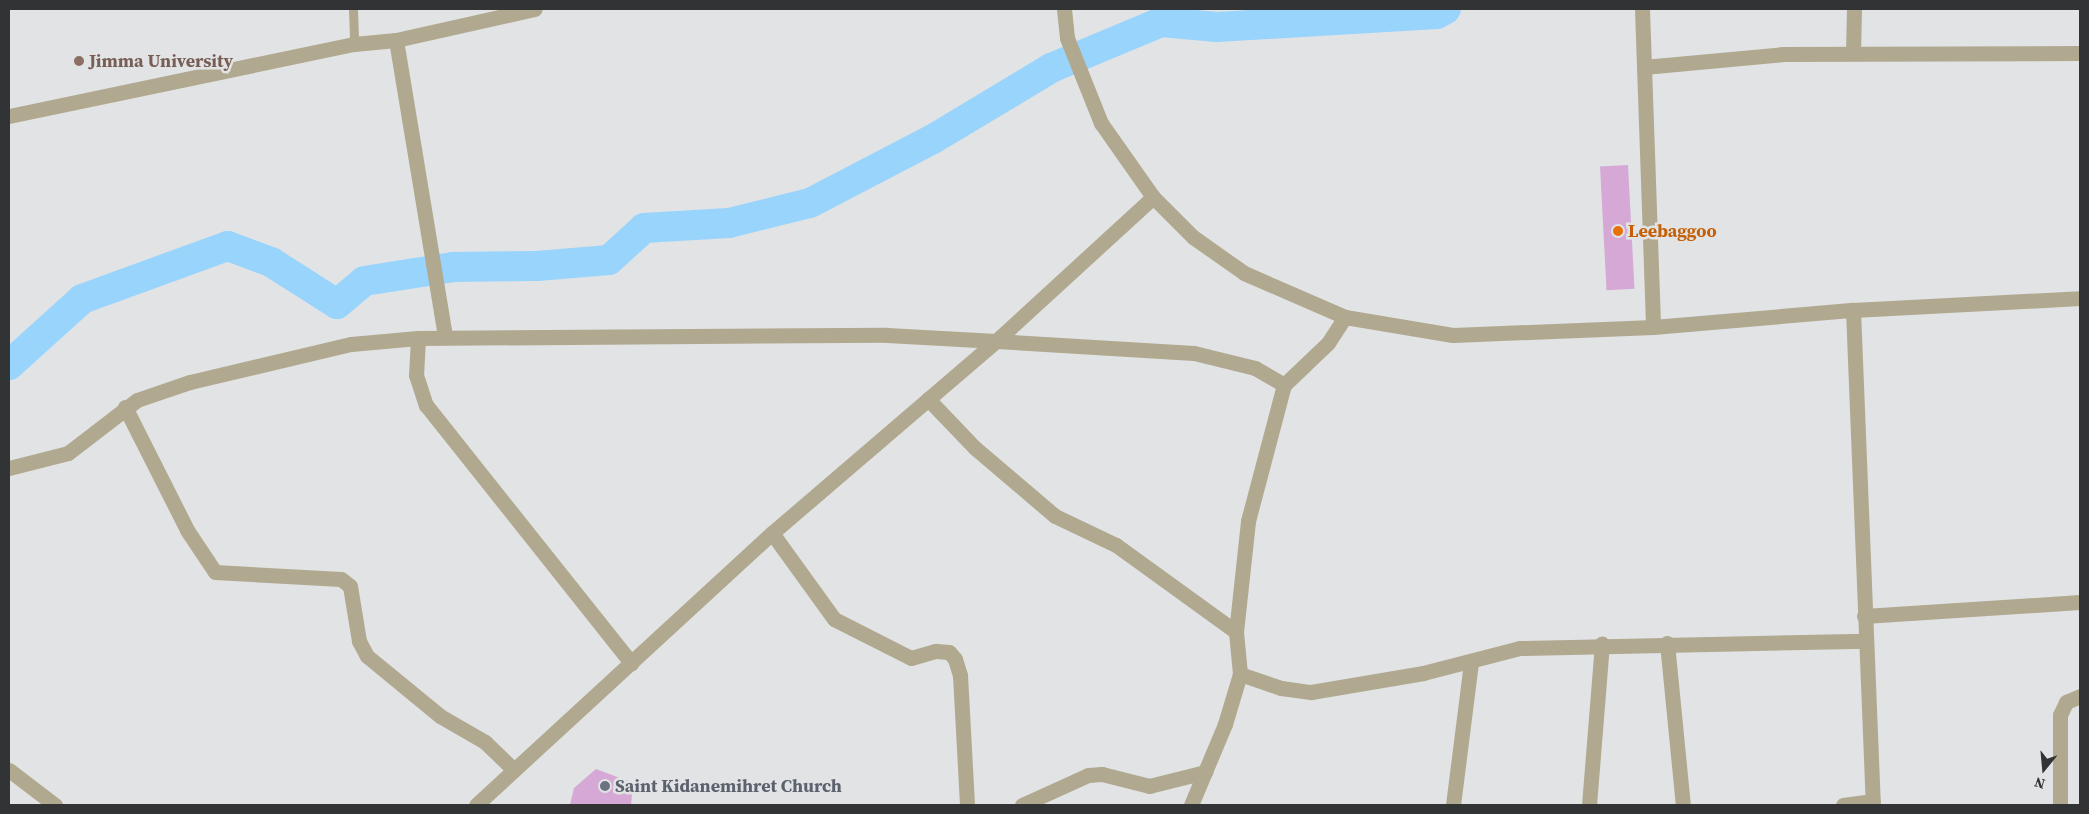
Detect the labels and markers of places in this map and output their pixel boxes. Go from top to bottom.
place label: Jimma University [89,50,233,72]
marker: Jimma University [73,55,85,67]
place label: Leebaggoo [1628,220,1717,242]
marker: Leebaggoo [1612,225,1624,237]
place label: Saint Kidanemihret Church [615,775,842,797]
marker: Saint Kidanemihret Church [599,780,611,792]

